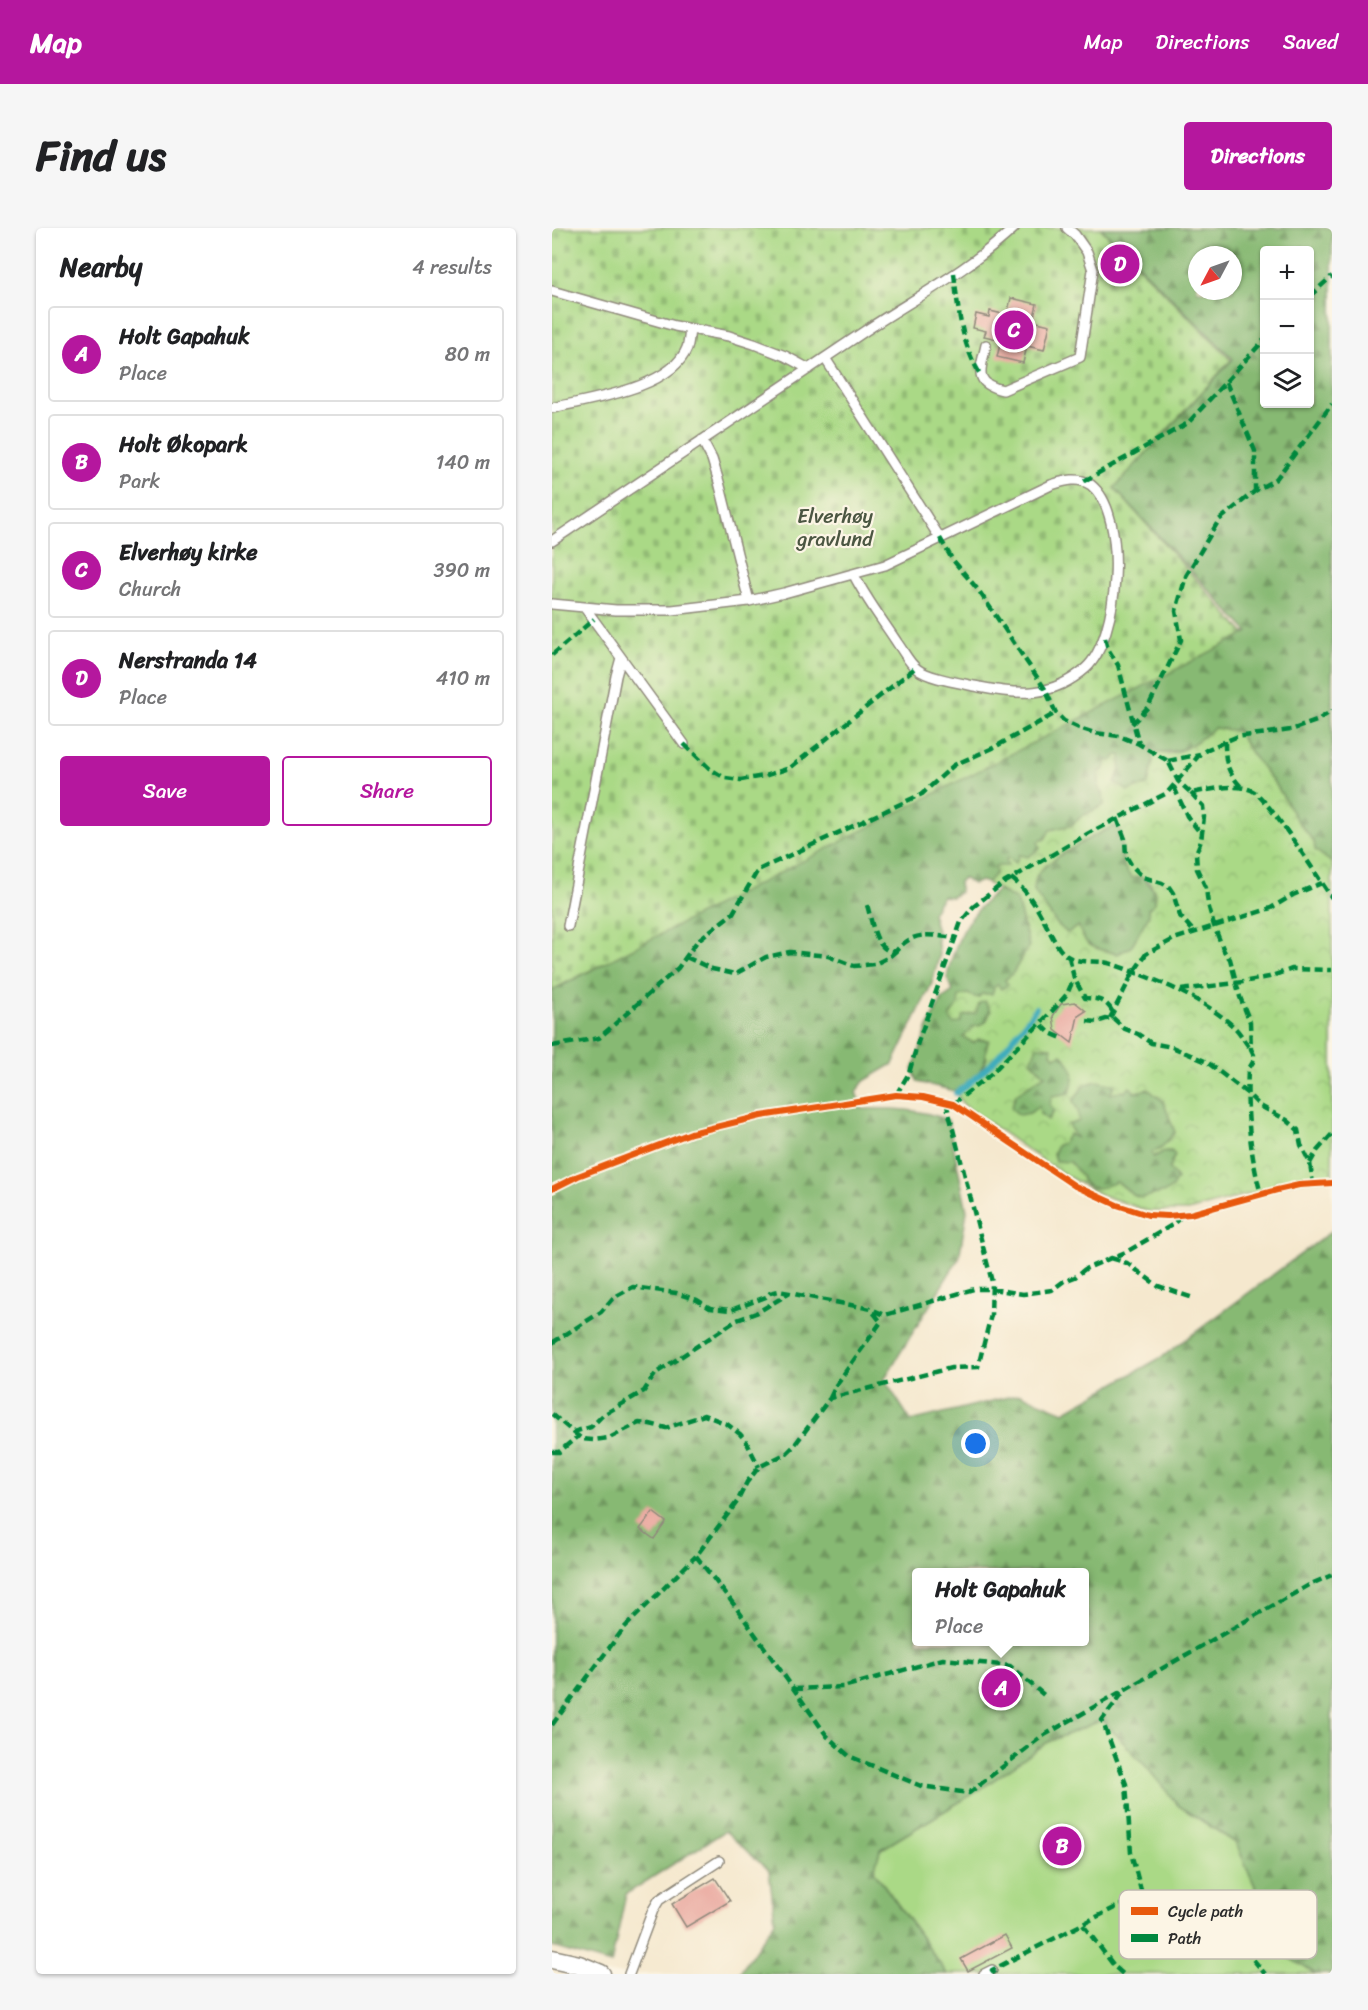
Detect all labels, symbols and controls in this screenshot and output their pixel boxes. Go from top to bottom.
text: Map [30,18,82,67]
text: Map [1084,23,1122,61]
text: Directions [1155,23,1250,61]
text: Saved [1283,23,1338,61]
text: Find us [36,119,166,193]
button: Directions [1184,122,1332,190]
pin: D [1100,242,1140,286]
text: Nearby [60,244,142,290]
north arrow [1188,246,1242,300]
map controls [1260,246,1314,408]
button: + [1260,246,1314,300]
text: 4 results [412,250,492,285]
button: − [1260,300,1314,354]
pin: C [994,308,1034,352]
text: Holt Gapahuk [119,317,250,356]
text: A [75,337,88,372]
text: 80 m [445,337,490,372]
button: layers [1260,354,1314,408]
text: Place [119,356,167,391]
text: Holt Økopark [119,425,248,464]
text: B [75,445,88,480]
text: 140 m [436,445,490,480]
text: Park [119,464,160,499]
park label: Elverhøy gravlund [795,499,874,557]
text: Elverhøy kirke [119,533,258,572]
text: C [75,553,88,588]
text: 390 m [434,553,490,588]
text: Church [119,572,181,607]
text: Nerstranda 14 [119,641,257,680]
text: D [76,661,87,696]
text: 410 m [436,661,490,696]
text: Place [119,680,167,715]
button: Save [60,756,270,826]
button: Share [282,756,492,826]
your location [961,1429,990,1458]
popup [912,1568,1089,1646]
text: Holt Gapahuk [935,1570,1066,1609]
text: Place [935,1609,983,1644]
pin: A [982,1666,1020,1710]
pin: B [1042,1824,1082,1868]
legend [1119,1890,1317,1959]
text: Cycle path [1168,1897,1243,1926]
text: Path [1168,1924,1201,1953]

